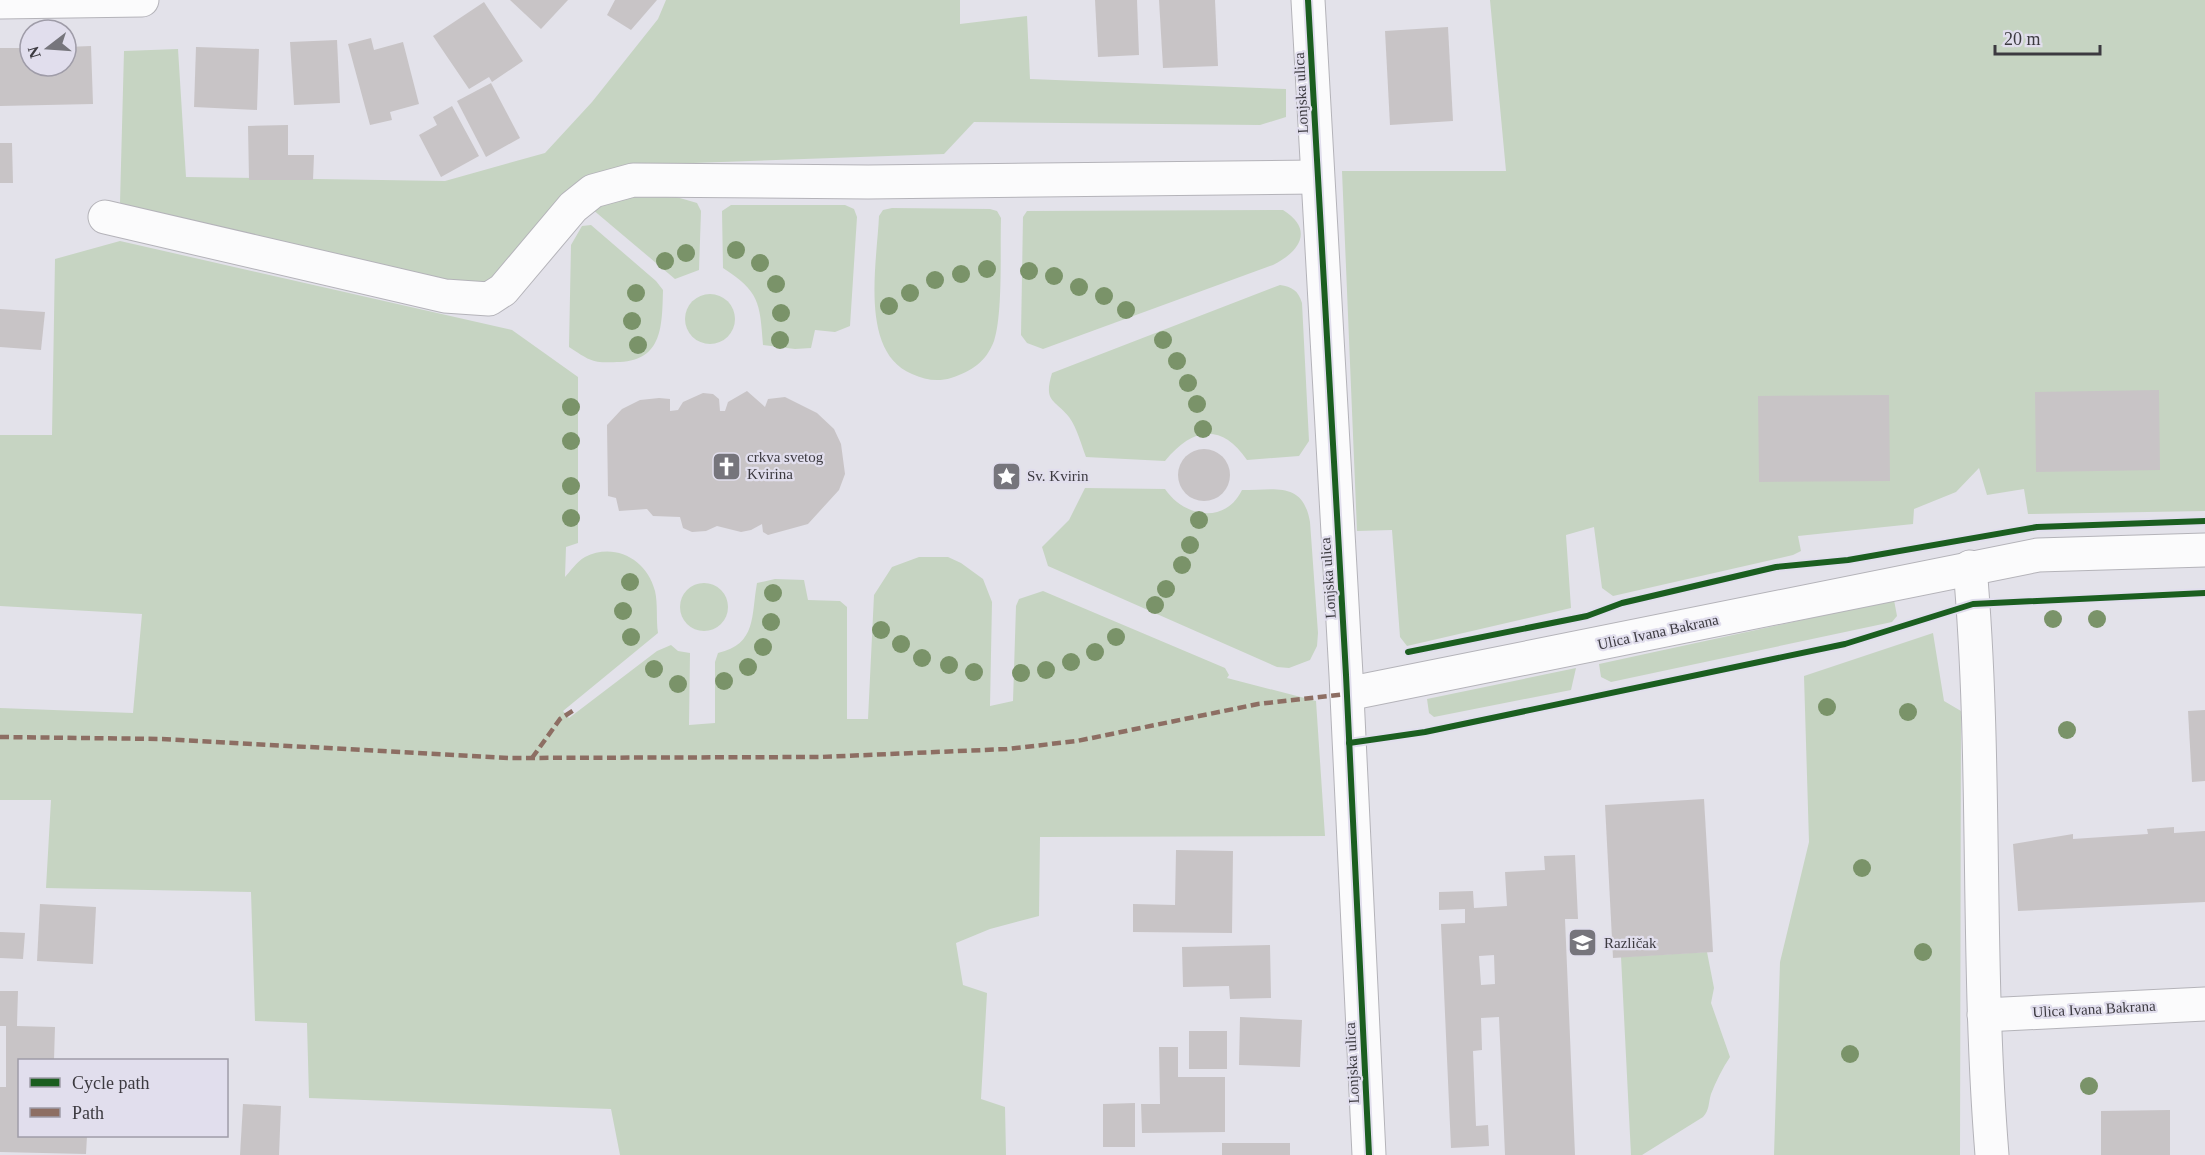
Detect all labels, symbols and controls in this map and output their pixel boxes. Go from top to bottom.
north arrow [18,18,78,78]
scale bar [1995,18,2100,56]
text: 20 m [2004,29,2041,49]
text: N [24,44,44,60]
street label: Lonjska ulica [1291,52,1311,134]
place label: crkva svetog Kvirina [747,449,824,482]
church icon: crkva svetog Kvirina [710,450,742,482]
place icon: Sv. Kvirin [990,460,1022,492]
place label: Sv. Kvirin [1027,468,1089,484]
street label: Lonjska ulica [1317,537,1339,619]
street label: Ulica Ivana Bakrana [1596,611,1720,653]
school or university icon: Različak [1567,927,1599,959]
place label: Različak [1604,935,1657,951]
street label: Ulica Ivana Bakrana [2032,998,2156,1020]
street label: Lonjska ulica [1342,1022,1362,1104]
legend [18,1059,228,1137]
text: Cycle path [72,1073,149,1093]
text: Path [72,1103,104,1123]

